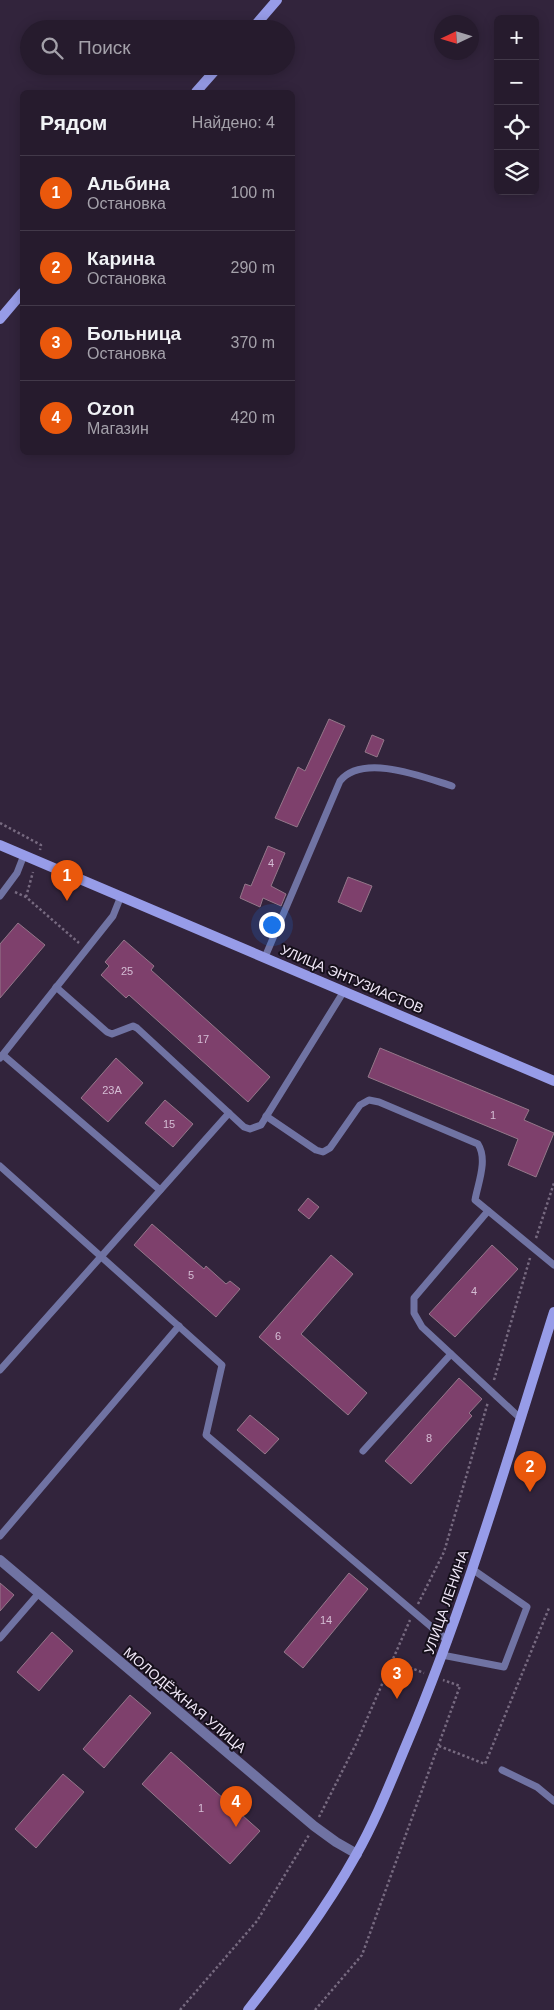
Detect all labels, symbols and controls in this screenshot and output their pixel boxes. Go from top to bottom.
north arrow [434,15,479,60]
map controls [494,15,539,195]
button: + [494,15,539,60]
search box [20,20,295,75]
icon: search [38,34,66,62]
text: Поиск [78,37,131,58]
button: − [494,60,539,105]
button: locate [494,105,539,150]
text: Рядом [40,111,107,134]
text: Найдено: 4 [192,114,275,131]
button: layers [494,150,539,195]
text: Альбина [87,173,170,194]
text: 1 [52,184,60,201]
text: 100 m [231,184,275,201]
text: Остановка [87,195,166,212]
text: Карина [87,248,155,269]
text: 2 [52,259,60,276]
text: 290 m [231,259,275,276]
text: Остановка [87,270,166,287]
text: Больница [87,323,181,344]
text: 3 [52,334,60,351]
text: 370 m [231,334,275,351]
text: Остановка [87,345,166,362]
text: Ozon [87,398,135,419]
text: 4 [52,409,60,426]
text: 420 m [231,409,275,426]
text: Магазин [87,420,149,437]
house number: 4 [268,857,274,869]
pin: 1 [51,860,83,901]
your location [259,912,285,938]
street label: УЛИЦА ЭНТУЗИАСТОВ [278,942,426,1016]
house number: 25 [121,965,133,977]
house number: 17 [197,1033,209,1045]
house number: 23А [102,1084,122,1096]
house number: 1 [490,1109,496,1121]
house number: 15 [163,1118,175,1130]
house number: 5 [188,1269,194,1281]
house number: 4 [471,1285,477,1297]
house number: 6 [275,1330,281,1342]
house number: 8 [426,1432,432,1444]
pin: 2 [514,1451,546,1492]
street label: УЛИЦА ЛЕНИНА [421,1547,472,1656]
house number: 14 [320,1614,332,1626]
street label: МОЛОДЁЖНАЯ УЛИЦА [121,1644,250,1756]
pin: 3 [381,1658,413,1699]
pin: 4 [220,1786,252,1827]
house number: 1 [198,1802,204,1814]

